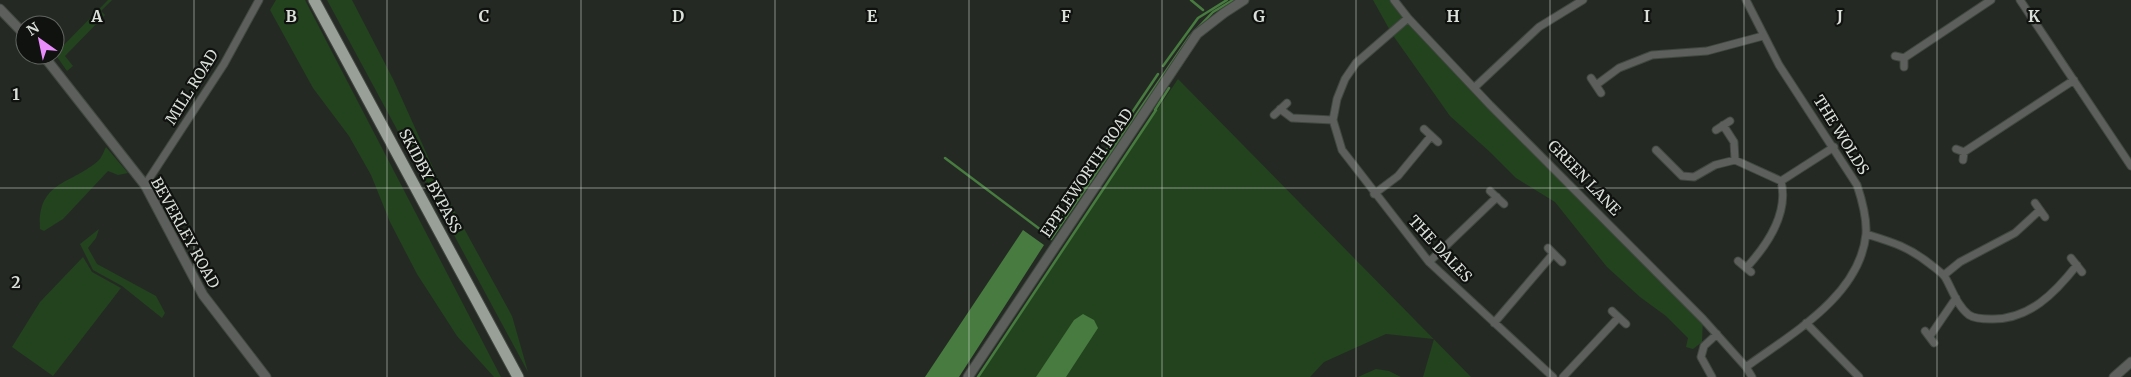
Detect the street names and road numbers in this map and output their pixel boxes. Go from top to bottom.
street label: MILL ROAD [161,46,222,128]
street label: THE WOLDS [1809,91,1873,178]
street label: EPPLEWORTH ROAD [1036,105,1137,241]
street label: SKIDBY BYPASS [395,125,466,236]
street label: GREEN LANE [1544,136,1625,219]
street label: BEVERLEY ROAD [147,174,224,292]
street label: THE DALES [1405,211,1476,286]

